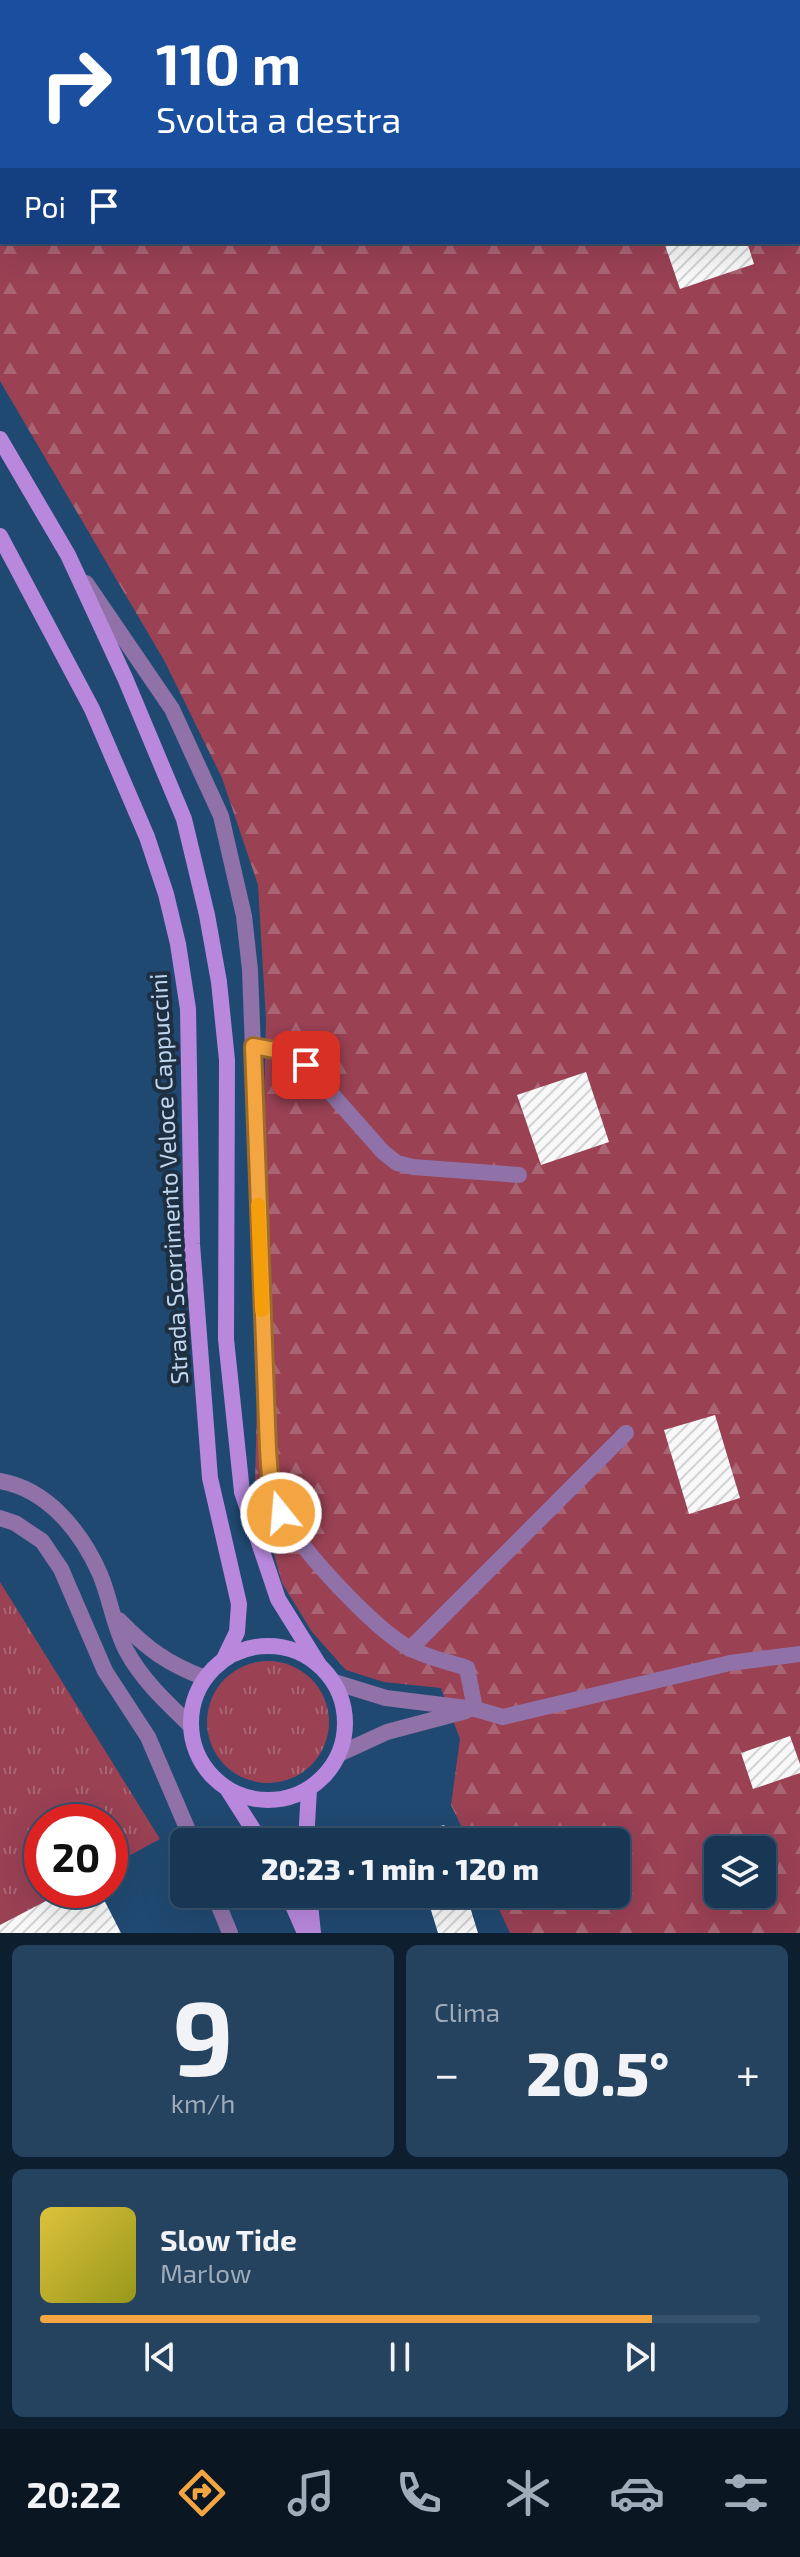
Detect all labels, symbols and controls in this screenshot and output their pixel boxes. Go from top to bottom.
text: 110 m [156,29,301,96]
icon: right [24,32,128,136]
text: Svolta a destra [156,97,401,140]
icon: arrive [82,184,126,228]
text: Poi [24,188,66,224]
street label: Strada Scorrimento Veloce Cappuccini [143,973,193,1385]
pin [272,1031,340,1099]
icon: arrive [284,1043,328,1087]
position arrow [239,1471,323,1555]
speed limit sign: 20 [24,1804,128,1908]
map controls [704,1836,776,1908]
button: layers [704,1836,776,1908]
text: 20:23 · 1 min · 120 m [261,1850,539,1886]
text: 9 [172,1972,234,2097]
text: Clima [434,1996,500,2027]
text: 20.5° [526,2036,669,2108]
text: − [434,2046,460,2099]
text: + [736,2046,760,2099]
text: km/h [171,2087,235,2118]
text: Slow Tide [160,2221,297,2257]
text: Marlow [160,2257,251,2288]
icon: previous [138,2335,182,2379]
icon: pause [378,2335,422,2379]
icon: next [618,2335,662,2379]
icon: directions [174,2465,230,2521]
icon: music [283,2465,339,2521]
icon: phone [391,2465,447,2521]
icon: climate [500,2465,556,2521]
icon: car [609,2465,665,2521]
icon: filters [718,2465,774,2521]
text: 20:22 [26,2472,121,2515]

